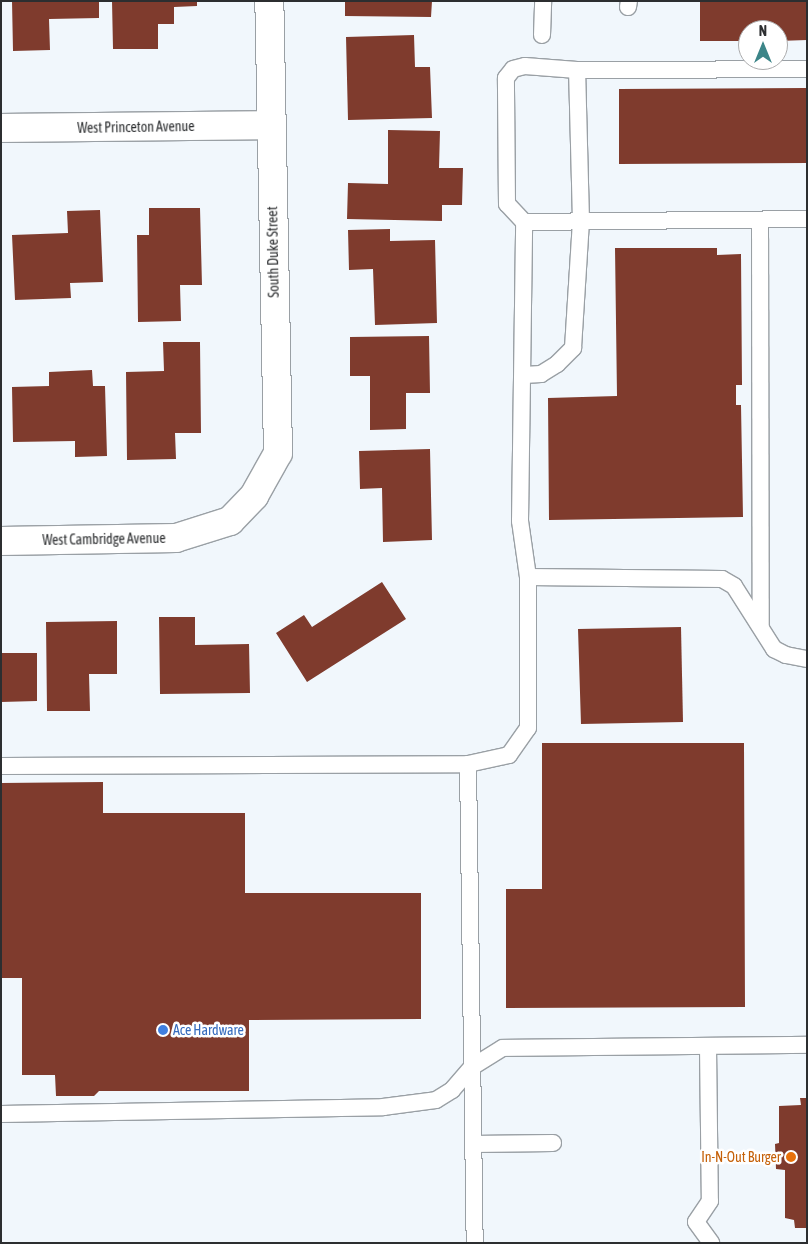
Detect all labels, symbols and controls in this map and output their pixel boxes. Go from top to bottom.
north arrow [738,20,788,70]
text: N [759,23,767,39]
street label: West Princeton Avenue [77,118,195,136]
street label: South Duke Street [264,206,282,298]
street label: West Cambridge Avenue [42,530,166,548]
place label: Ace Hardware [173,1022,244,1038]
marker: Ace Hardware [157,1024,169,1036]
place label: In-N-Out Burger [701,1149,781,1165]
marker: In-N-Out Burger [785,1151,797,1163]

